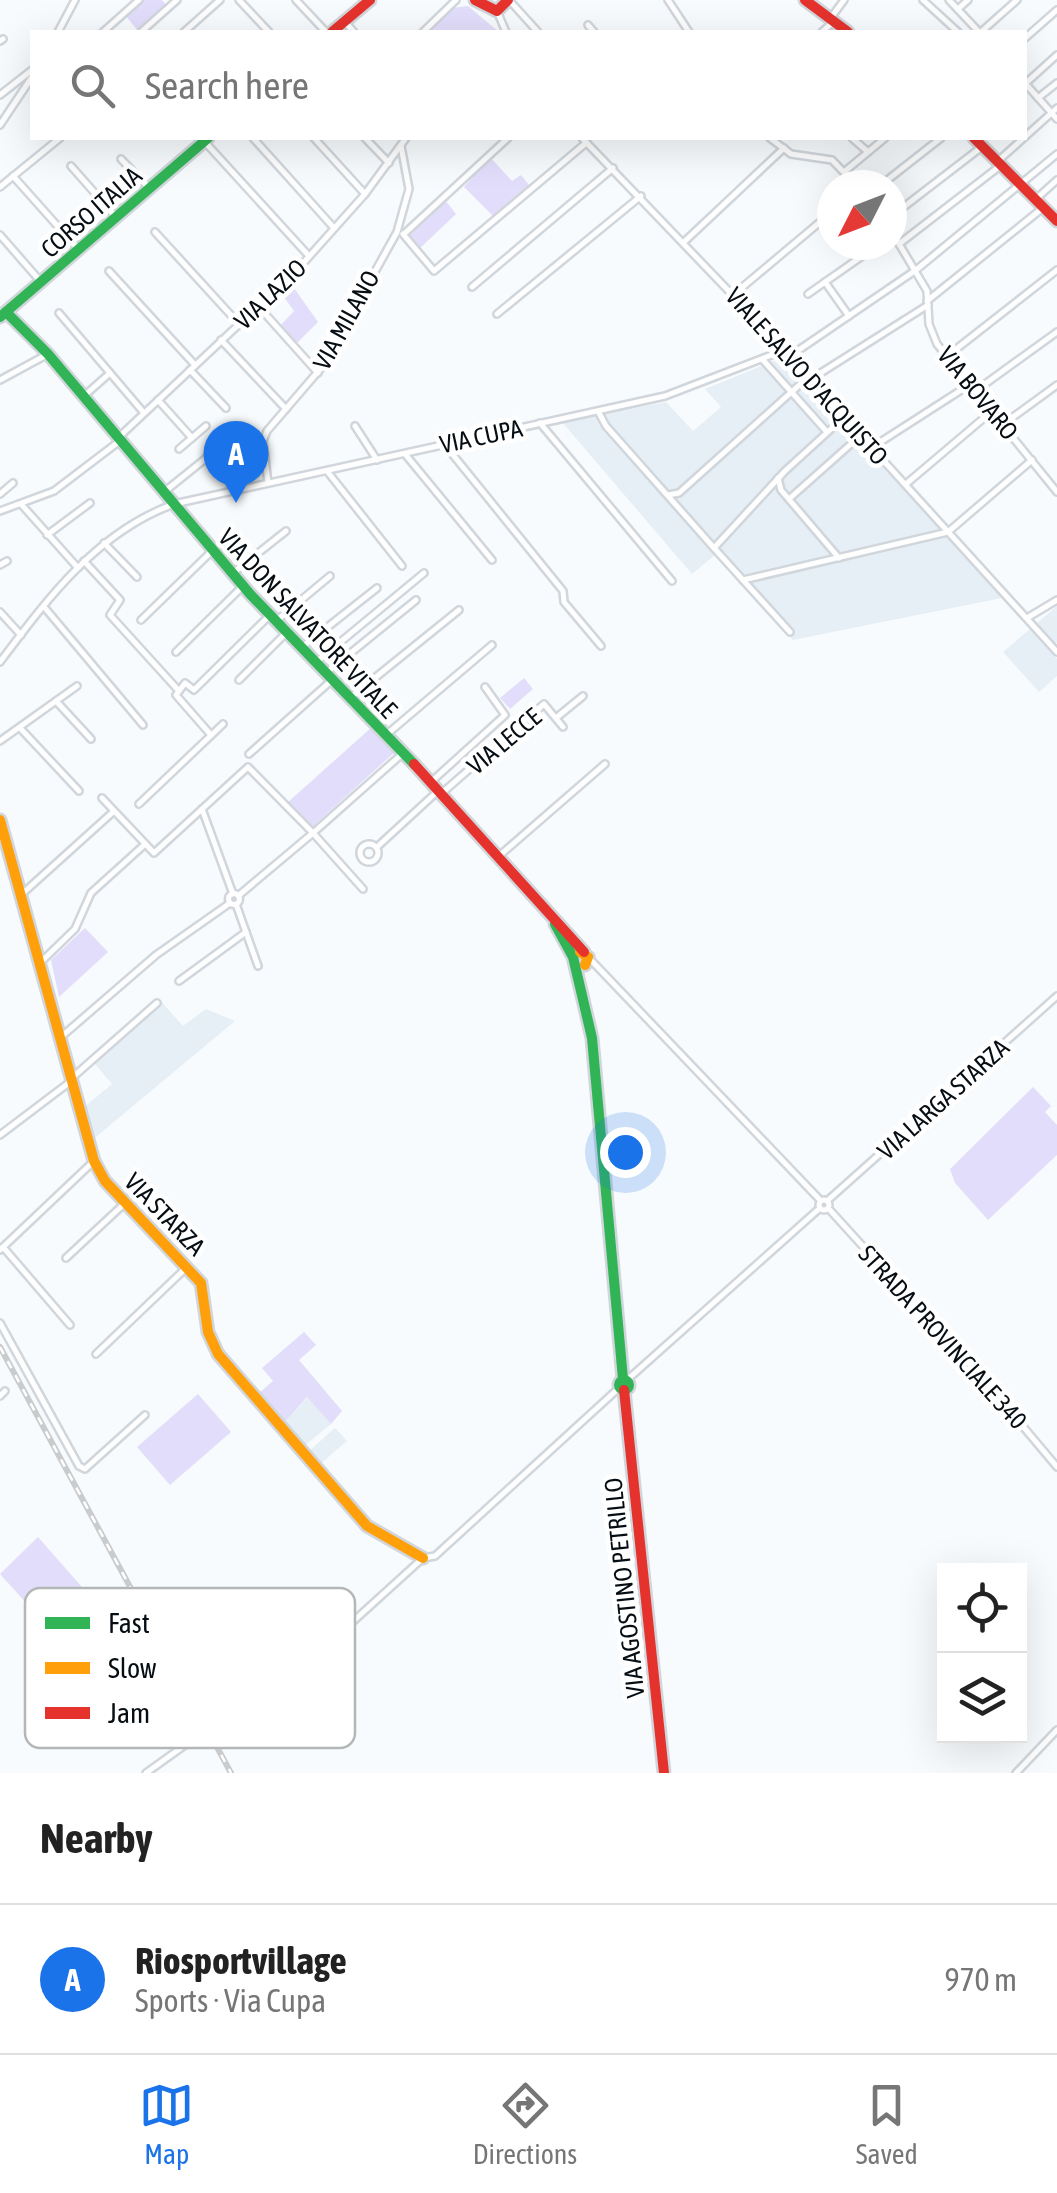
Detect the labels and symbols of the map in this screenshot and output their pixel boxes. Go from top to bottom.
street label: CORSO ITALIA [35,161,147,263]
north arrow [817,170,907,260]
street label: VIA LAZIO [228,253,312,335]
street label: VIA MILANO [307,266,385,374]
street label: VIALE SALVO D'ACQUISTO [720,282,894,470]
street label: VIA BOVARO [932,341,1024,445]
street label: VIA CUPA [437,413,526,458]
pin: A [204,420,268,503]
street label: VIA DON SALVATORE VITALE [213,523,403,723]
street label: VIA LECCE [462,702,547,780]
street label: VIA LARGA STARZA [872,1033,1015,1165]
your location [600,1127,651,1178]
street label: VIA STARZA [119,1167,211,1261]
street label: STRADA PROVINCIALE 340 [853,1240,1033,1434]
street label: VIA AGOSTINO PETRILLO [599,1477,649,1699]
legend [25,1588,355,1748]
text: Fast [108,1607,150,1639]
text: Slow [108,1652,157,1684]
text: Jam [108,1697,150,1729]

